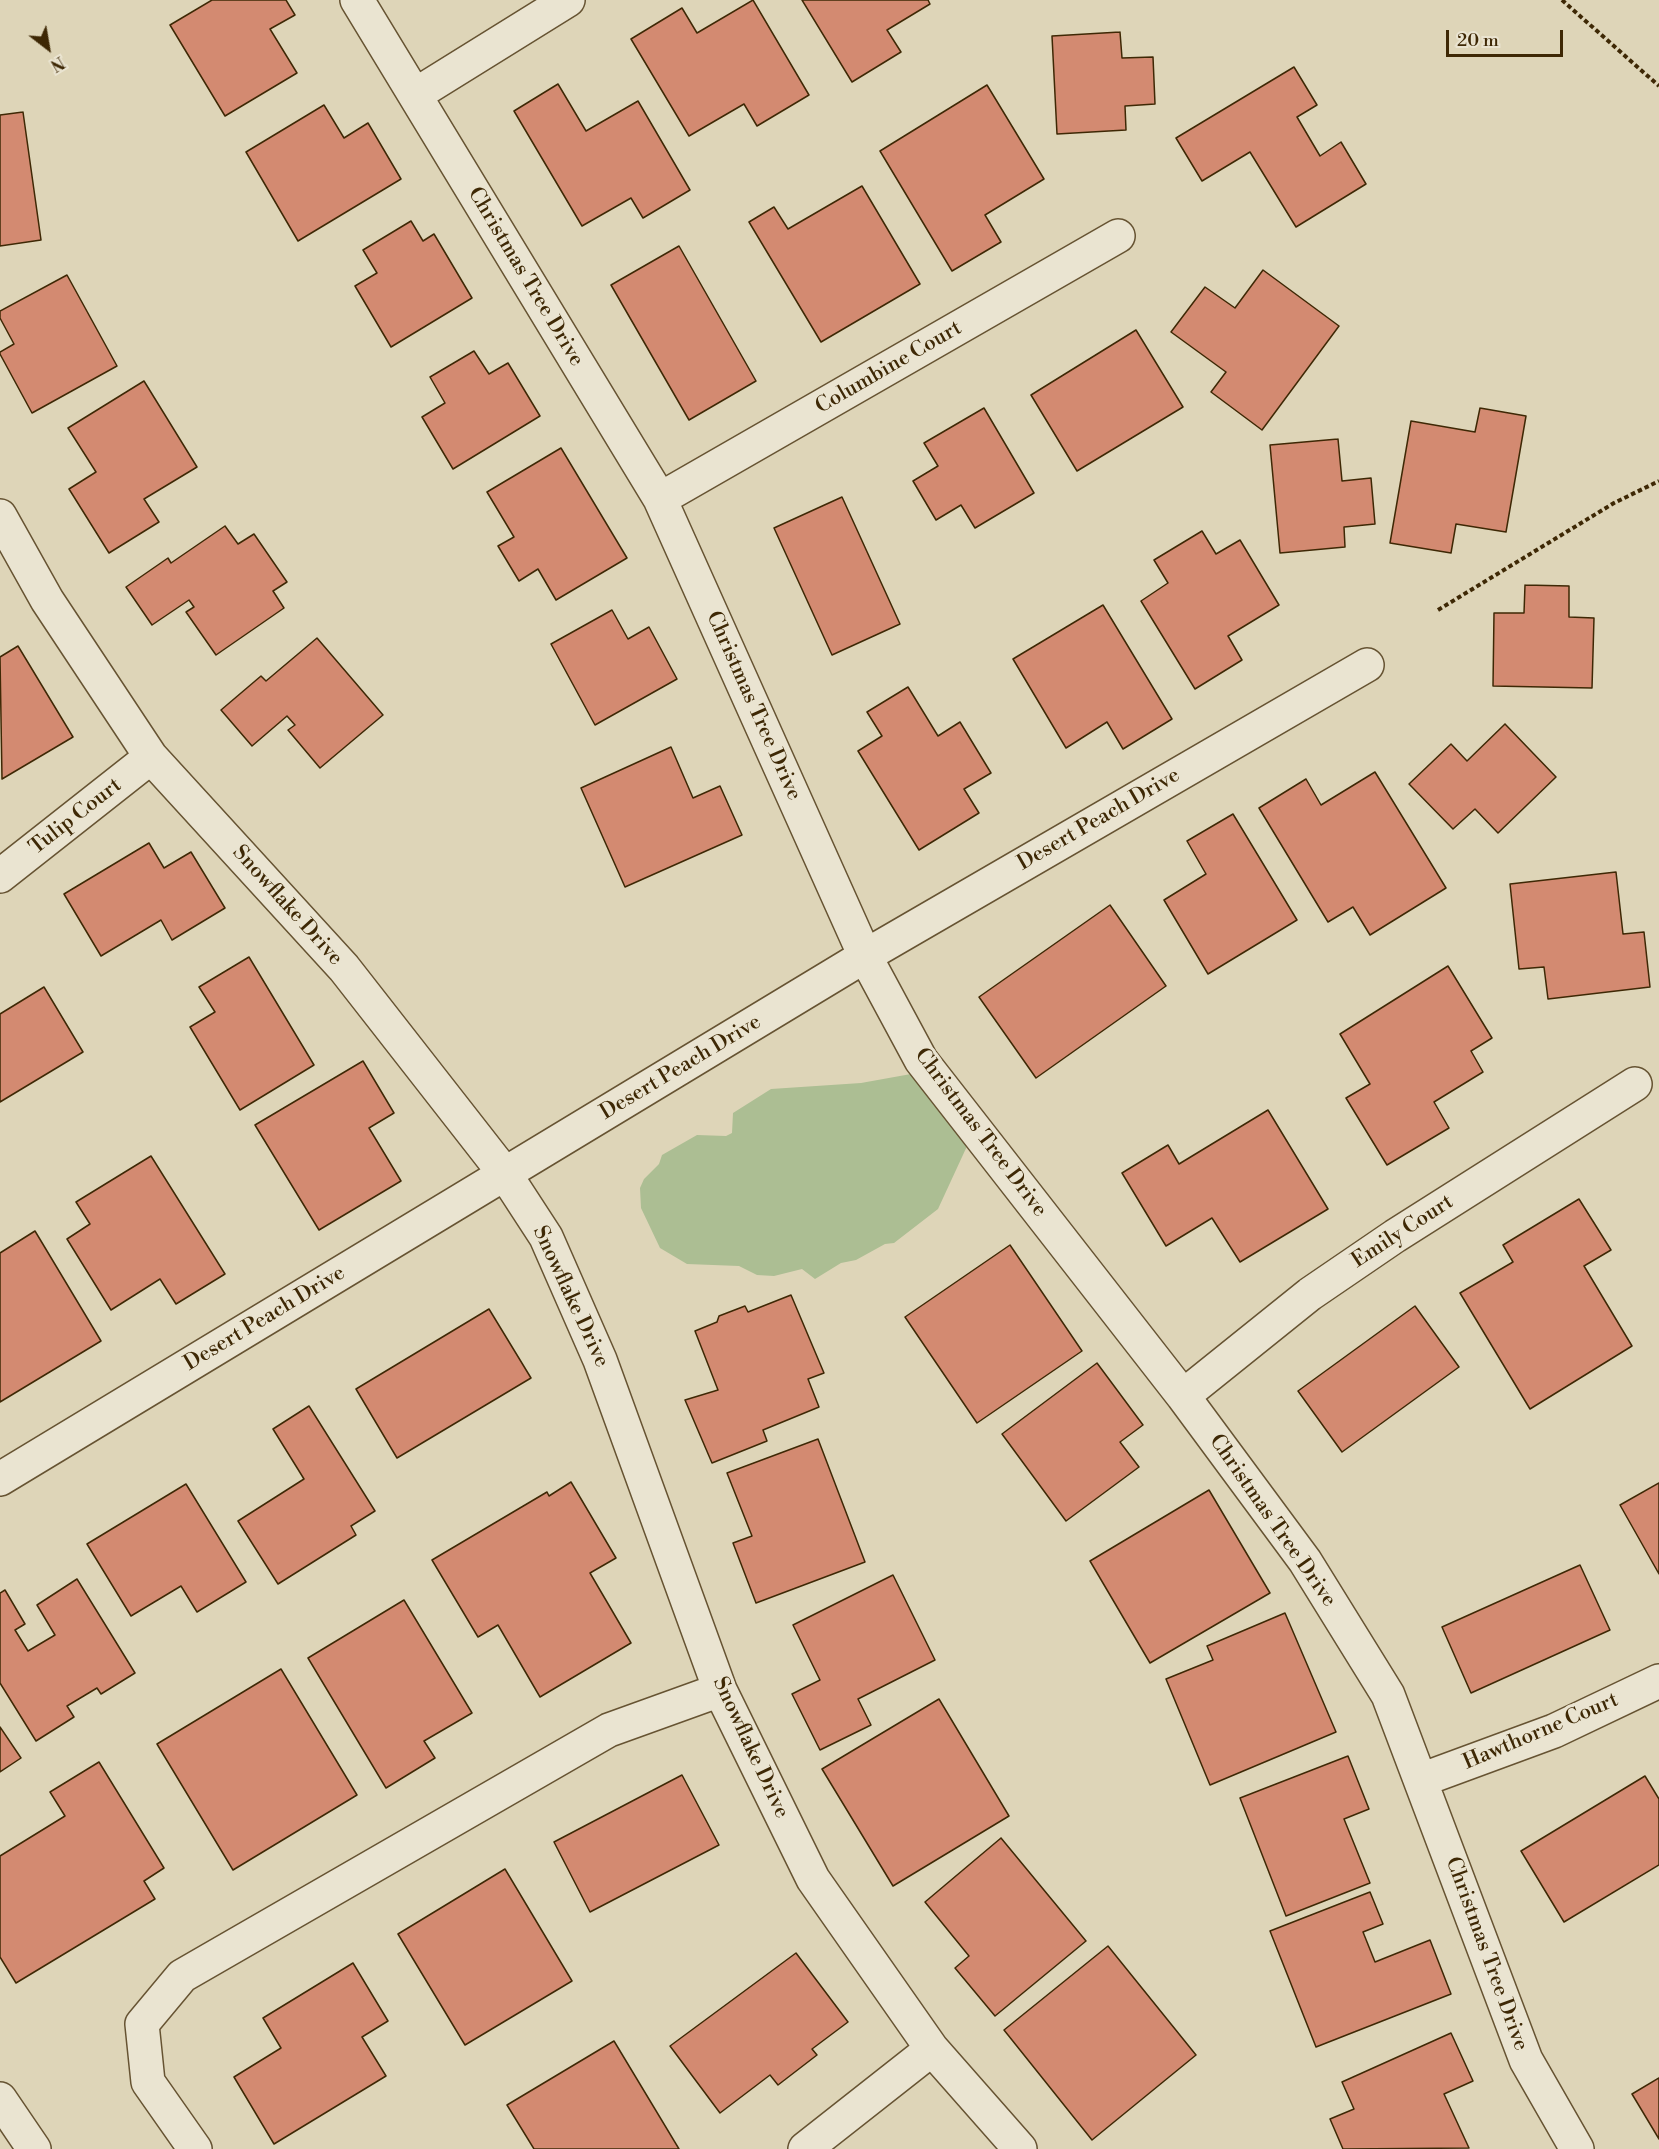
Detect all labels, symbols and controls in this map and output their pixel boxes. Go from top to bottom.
north arrow [18,18,78,78]
scale bar [1449,18,1566,56]
text: 20 m [1457,29,1499,52]
text: N [47,52,68,75]
street label: Christmas Tree Drive [462,183,588,371]
street label: Columbine Court [811,316,967,420]
street label: Christmas Tree Drive [700,607,806,805]
street label: Desert Peach Drive [1013,763,1185,877]
street label: Tulip Court [25,773,127,861]
street label: Snowflake Drive [226,841,348,971]
street label: Desert Peach Drive [596,1010,766,1126]
street label: Christmas Tree Drive [908,1044,1052,1222]
street label: Emily Court [1348,1190,1458,1274]
street label: Snowflake Drive [526,1222,614,1372]
street label: Desert Peach Drive [180,1261,350,1377]
street label: Christmas Tree Drive [1203,1430,1341,1612]
street label: Snowflake Drive [706,1673,794,1823]
street label: Hawthorne Court [1460,1688,1622,1776]
street label: Christmas Tree Drive [1439,1854,1533,2054]

